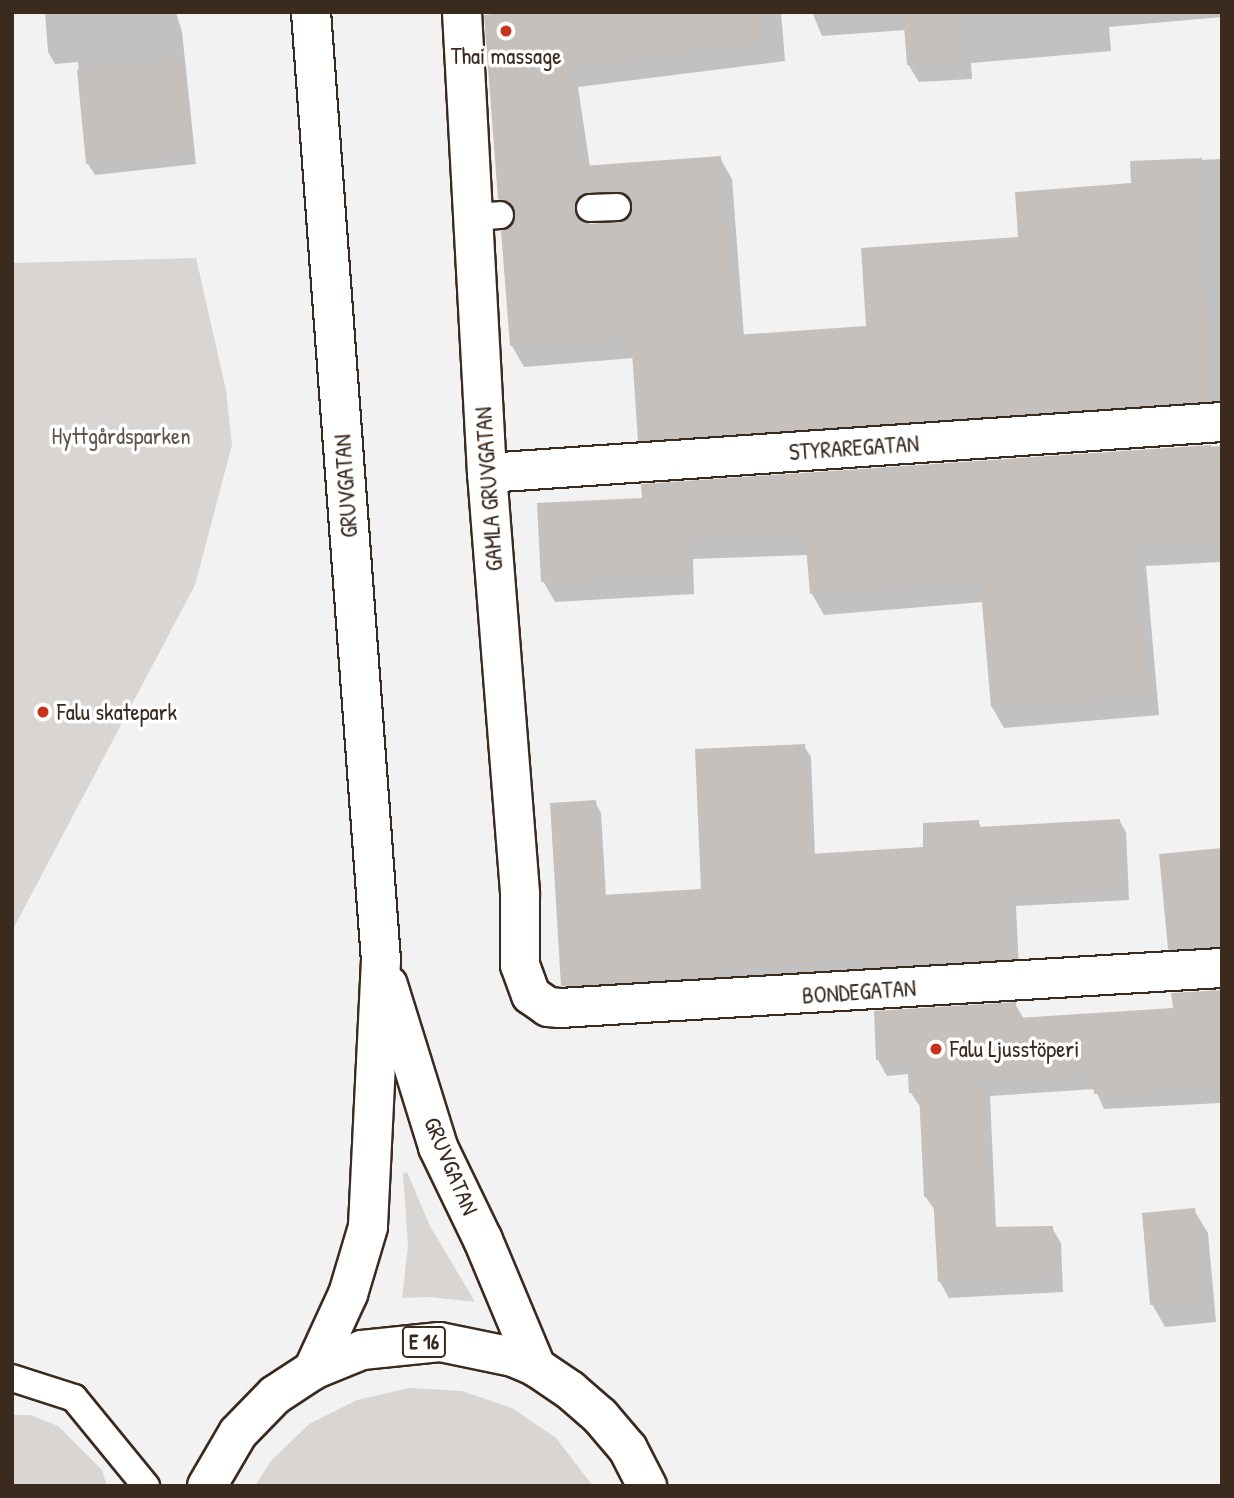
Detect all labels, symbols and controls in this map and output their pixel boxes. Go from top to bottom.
marker: Thai massage [498,23,514,39]
place label: Thai massage [451,42,561,70]
street label: GAMLA GRUVGATAN [469,406,509,572]
park label: Hyttgårdsparken [51,422,191,450]
street label: STYRAREGATAN [788,430,920,466]
street label: GRUVGATAN [329,433,363,539]
place label: Falu skatepark [57,698,177,726]
marker: Falu skatepark [35,704,51,720]
street label: BONDEGATAN [801,974,917,1010]
place label: Falu Ljusstöperi [950,1035,1079,1063]
marker: Falu Ljusstöperi [928,1041,944,1057]
street label: GRUVGATAN [418,1113,484,1219]
road number: E 16 [401,1324,447,1360]

